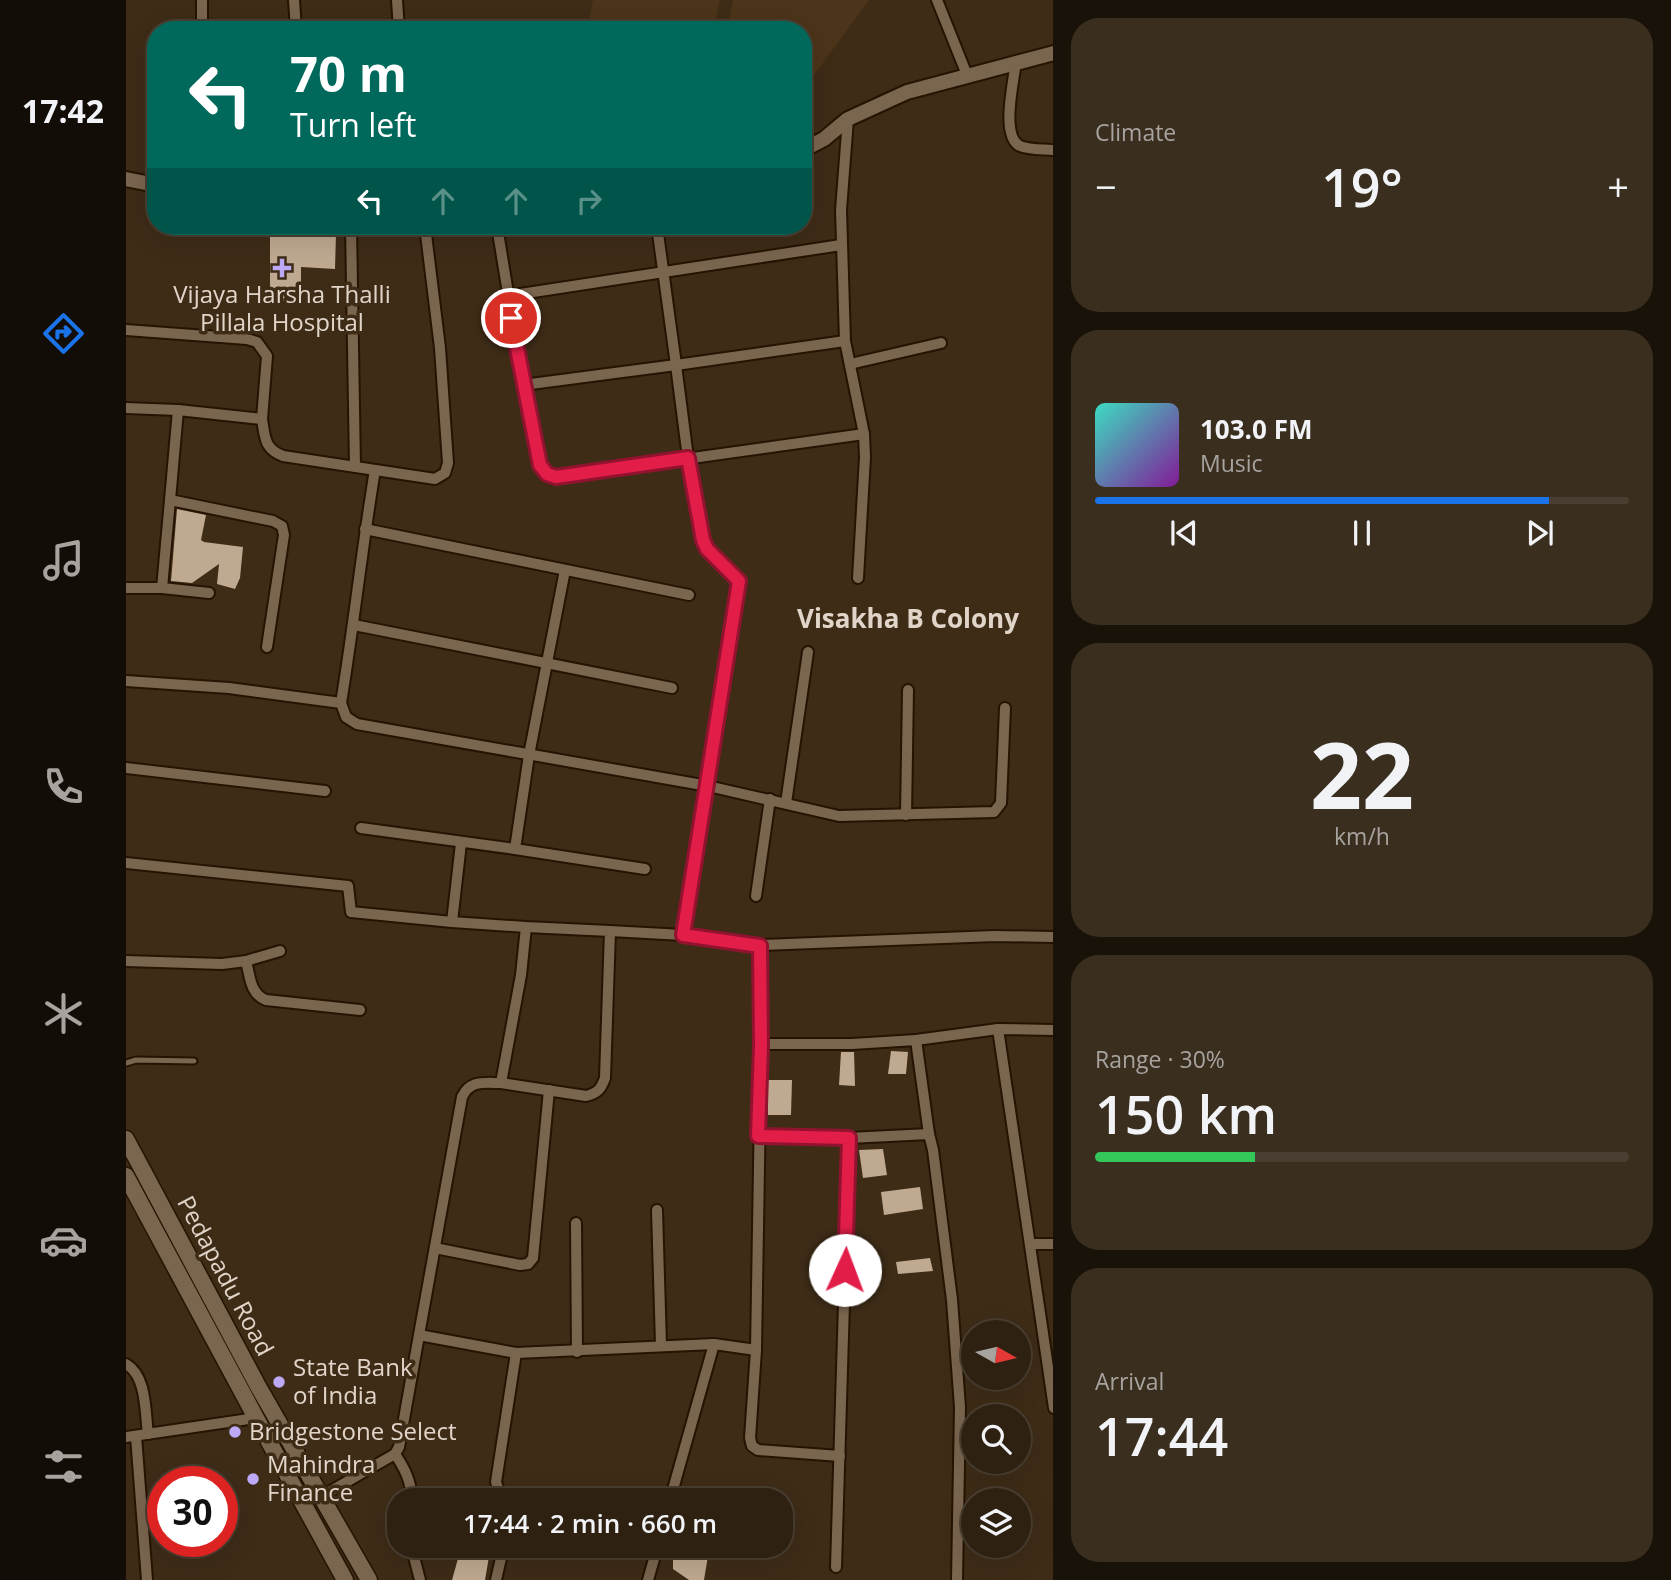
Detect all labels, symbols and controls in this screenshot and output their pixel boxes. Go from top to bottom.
text: 70 m [290,40,407,106]
icon: left [175,49,266,140]
text: 17:42 [22,89,104,132]
text: Turn left [290,103,416,146]
text: Climate [1095,116,1176,148]
text: 19° [1321,151,1403,222]
text: − [1095,160,1117,212]
text: + [1607,160,1629,212]
icon: left [351,182,389,220]
icon: ahead [424,182,462,220]
icon: ahead [497,182,535,220]
icon: right [570,182,608,220]
marker: Vijaya Harsha Thalli Pillala Hospital [272,258,292,278]
place label: Vijaya Harsha Thalli Pillala Hospital [173,277,391,338]
pin [481,288,541,348]
icon: arrive [492,299,530,337]
icon: directions [39,309,88,358]
text: 103.0 FM [1200,411,1312,447]
text: Music [1200,447,1263,479]
icon: previous [1165,514,1203,552]
icon: pause [1343,514,1381,552]
icon: next [1521,514,1559,552]
icon: music [39,536,88,585]
district label: Visakha B Colony [797,600,1019,636]
text: 22 [1310,712,1414,836]
icon: phone [39,762,88,811]
text: km/h [1334,820,1390,852]
icon: climate [39,989,88,1038]
text: Range · 30% [1095,1043,1225,1075]
text: 150 km [1095,1078,1277,1149]
street label: Pedapadu Road [170,1189,282,1361]
icon: car [39,1216,88,1265]
position arrow [808,1233,882,1307]
north arrow [961,1320,1031,1390]
map controls [961,1320,1031,1558]
place label: State Bank of India [293,1350,413,1411]
text: Arrival [1095,1365,1164,1397]
marker: State Bank of India [271,1374,287,1390]
text: 17:44 [1095,1400,1228,1471]
button: search [961,1404,1031,1474]
place label: Bridgestone Select [249,1414,457,1447]
marker: Bridgestone Select [227,1424,243,1440]
icon: filters [39,1442,88,1491]
place label: Mahindra Finance [267,1447,375,1508]
speed limit sign: 30 [147,1466,238,1557]
marker: Mahindra Finance [245,1471,261,1487]
button: layers [961,1488,1031,1558]
text: 17:44 · 2 min · 660 m [463,1505,717,1541]

